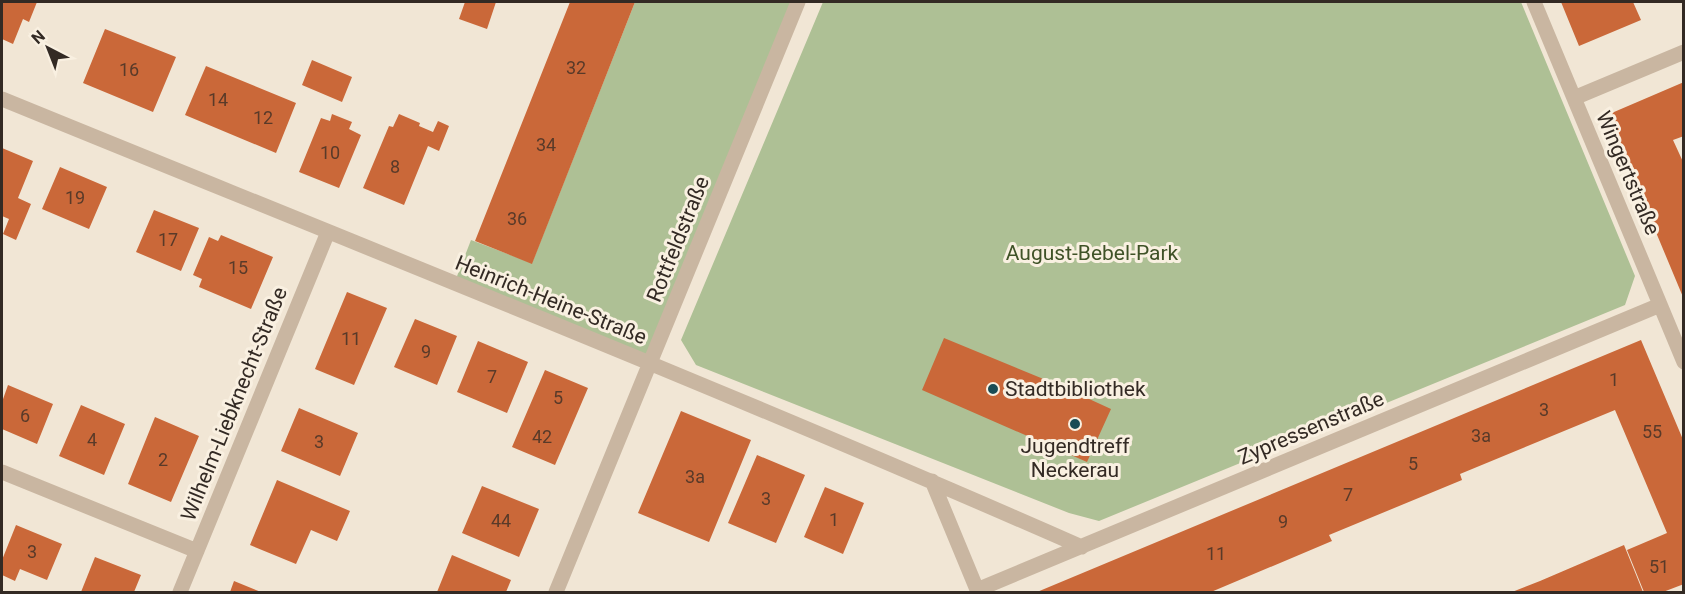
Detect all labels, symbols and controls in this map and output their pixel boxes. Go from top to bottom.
north arrow [18,18,78,78]
text: N [28,26,49,48]
house number: 32 [566,57,586,78]
house number: 16 [119,59,139,80]
house number: 14 [208,89,228,110]
house number: 12 [253,107,273,128]
street label: Wingertstraße [1591,107,1665,239]
house number: 34 [536,134,556,155]
house number: 10 [320,142,340,163]
house number: 8 [390,156,400,177]
street label: Rottfeldstraße [642,173,714,305]
house number: 19 [65,187,85,208]
house number: 36 [507,208,527,229]
house number: 17 [158,229,178,250]
park label: August-Bebel-Park [1006,241,1179,265]
street label: Heinrich-Heine-Straße [452,251,650,349]
house number: 15 [228,257,248,278]
street label: Wilhelm-Liebknecht-Straße [176,284,292,524]
house number: 11 [341,328,361,349]
house number: 9 [421,341,431,362]
house number: 7 [487,366,497,387]
house number: 1 [1609,369,1619,390]
place label: Stadtbibliothek [1005,377,1146,401]
marker: Stadtbibliothek [986,382,1000,396]
street label: Zypressenstraße [1235,386,1387,470]
house number: 5 [553,387,563,408]
house number: 3 [1539,399,1549,420]
house number: 6 [20,405,30,426]
marker: Jugendtreff Neckerau [1068,417,1082,431]
house number: 55 [1642,421,1662,442]
house number: 3a [1471,425,1491,446]
house number: 42 [532,426,552,447]
house number: 4 [87,429,97,450]
house number: 3 [314,431,324,452]
place label: Jugendtreff Neckerau [1020,434,1130,482]
house number: 2 [158,449,168,470]
house number: 5 [1408,453,1418,474]
house number: 3a [685,466,705,487]
house number: 7 [1343,484,1353,505]
house number: 3 [761,488,771,509]
house number: 1 [829,509,839,530]
house number: 44 [491,510,511,531]
house number: 9 [1278,511,1288,532]
house number: 3 [27,541,37,562]
house number: 11 [1206,543,1226,564]
house number: 51 [1649,556,1669,577]

